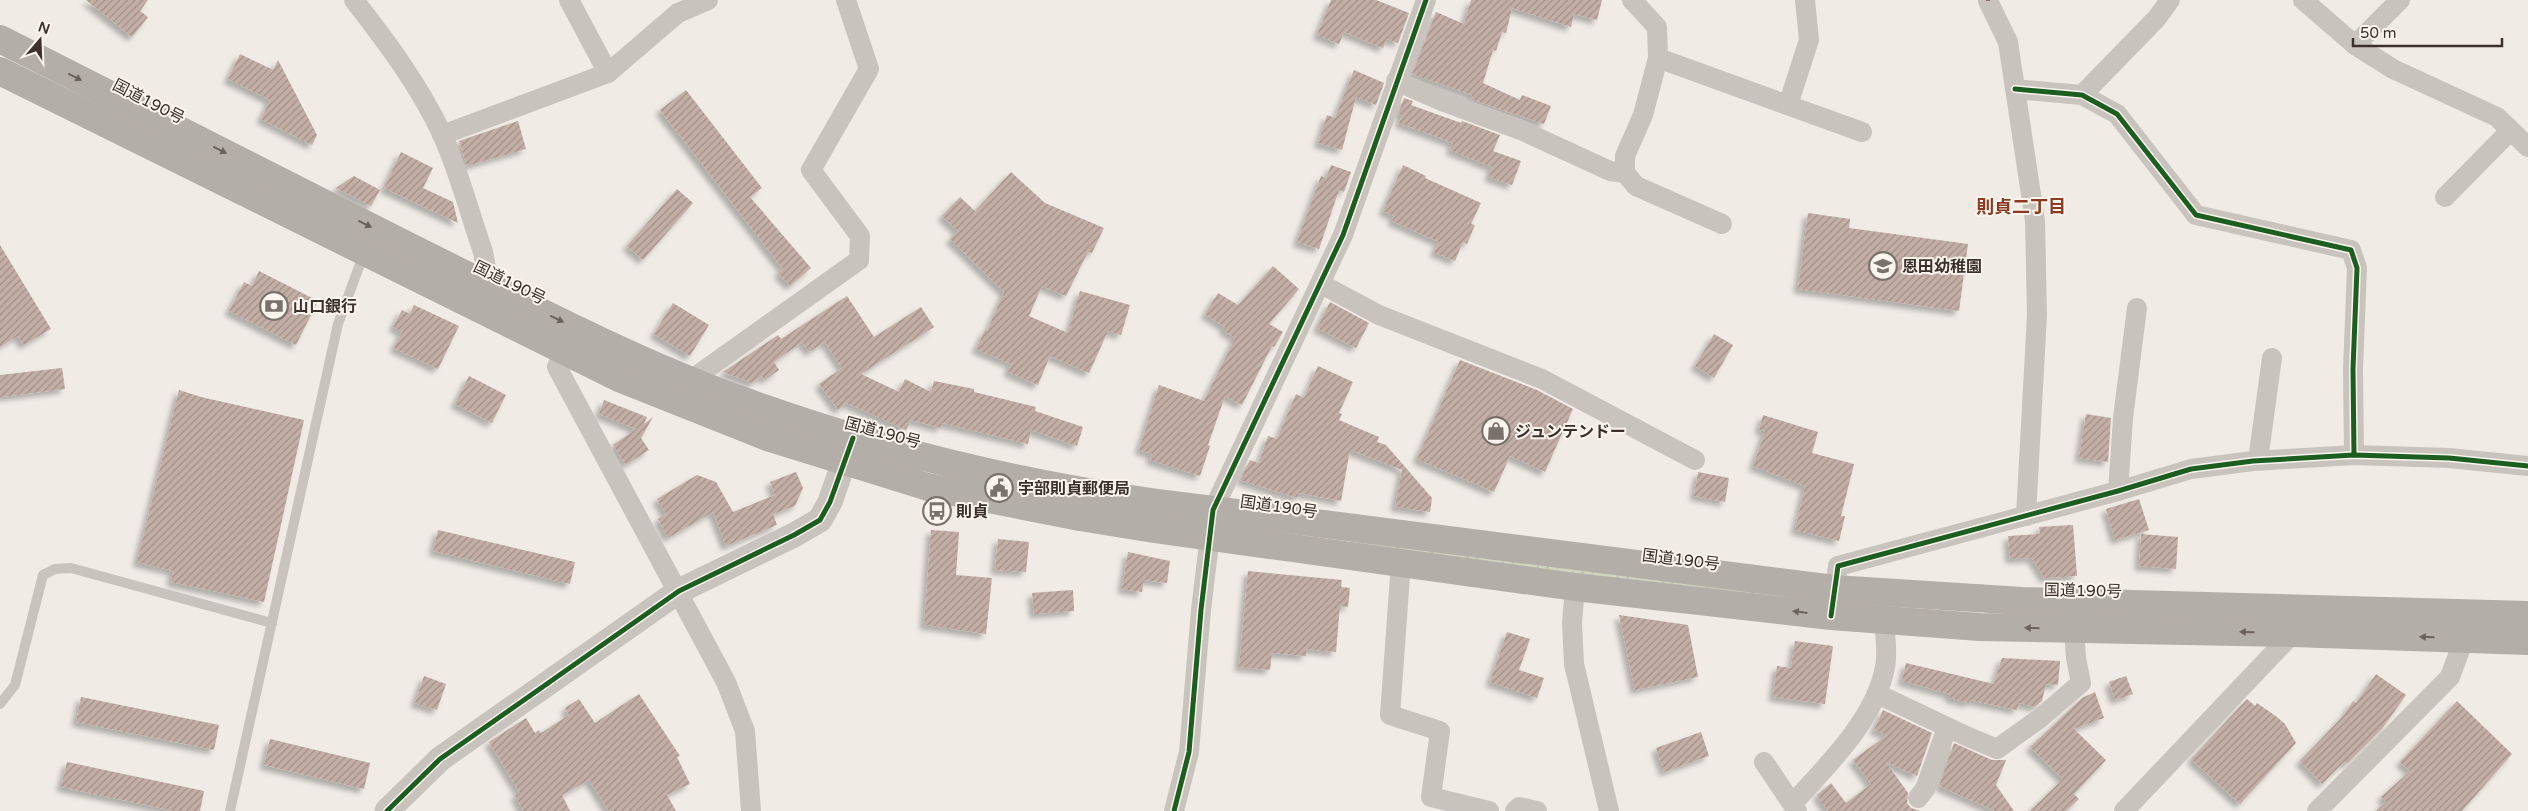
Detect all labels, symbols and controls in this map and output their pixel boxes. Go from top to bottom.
north arrow [15,15,65,65]
scale bar [2353,15,2502,47]
text: N [36,18,52,38]
text: 50 m [2360,24,2397,42]
one-way arrow [67,73,82,81]
street label: 国道190号 [109,75,188,129]
one-way arrow [213,146,227,154]
district label: 則貞二丁目 [1976,196,2066,218]
one-way arrow [358,220,372,228]
school or university icon: 恩田幼稚園 [1868,251,1898,281]
street label: 国道190号 [470,257,549,309]
place label: 恩田幼稚園 [1902,257,1982,277]
bank icon: 山口銀行 [259,291,289,321]
place label: 山口銀行 [293,297,357,317]
one-way arrow [550,315,564,323]
street label: 国道190号 [842,413,923,453]
shop icon: ジュンテンドー [1481,416,1511,446]
place label: ジュンテンドー [1515,422,1626,442]
public building icon: 宇部則貞郵便局 [984,473,1014,503]
place label: 宇部則貞郵便局 [1018,479,1130,499]
street label: 国道190号 [1239,492,1319,522]
bus stop icon: 則貞 [922,496,952,526]
place label: 則貞 [956,502,988,522]
street label: 国道190号 [1641,545,1721,575]
street label: 国道190号 [2044,580,2122,602]
one-way arrow [1792,608,1808,616]
one-way arrow [2024,624,2040,632]
one-way arrow [2239,628,2255,636]
one-way arrow [2419,633,2435,641]

